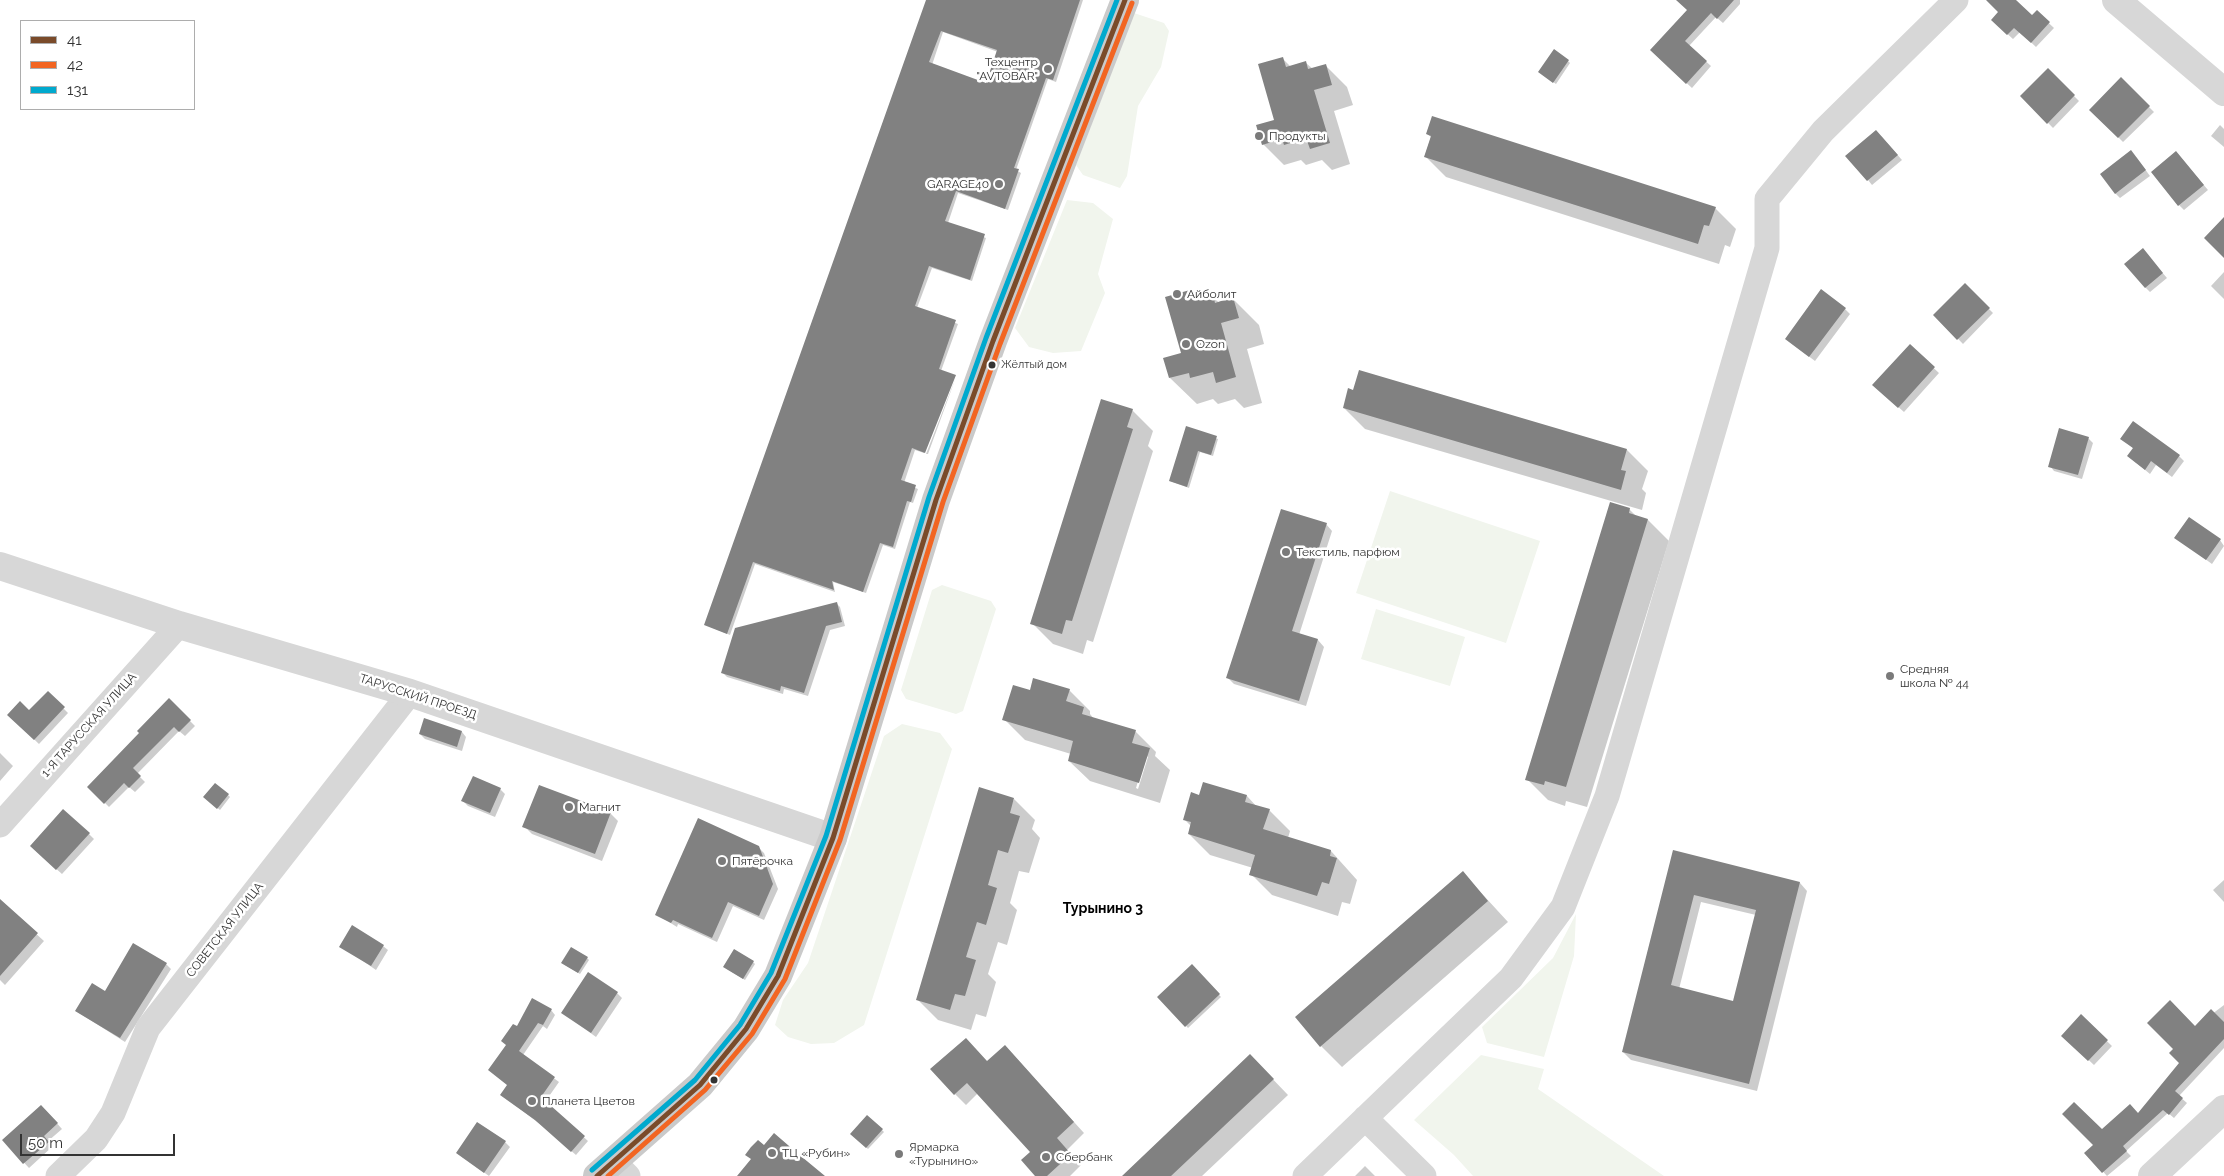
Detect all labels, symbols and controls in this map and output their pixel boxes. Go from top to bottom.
legend [20,20,195,110]
text: 41 [67,31,82,49]
place label: Техцентр "AVTOBAR" [976,55,1038,83]
text: 42 [67,56,83,74]
marker: Техцентр "AVTOBAR" [1042,63,1054,75]
text: 131 [67,81,88,99]
place label: Продукты [1269,129,1326,143]
marker: Продукты [1253,130,1265,142]
place label: GARAGE40 [927,177,989,191]
marker: GARAGE40 [993,178,1005,190]
place label: Айболит [1187,287,1236,301]
marker: Айболит [1171,288,1183,300]
place label: Ozon [1196,337,1225,351]
marker: Ozon [1180,338,1192,350]
place label: Жёлтый дом [1001,358,1067,372]
marker: Жёлтый дом [987,360,997,370]
place label: Текстиль, парфюм [1296,545,1400,559]
marker: Текстиль, парфюм [1280,546,1292,558]
place label: Средняя школа № 44 [1900,662,1969,690]
street label: 1-Я ТАРУССКАЯ УЛИЦА [38,670,140,780]
marker: Средняя школа № 44 [1884,670,1896,682]
street label: ТАРУССКИЙ ПРОЕЗД [358,671,478,723]
place label: Магнит [579,800,621,814]
marker: Магнит [563,801,575,813]
place label: Пятёрочка [732,854,793,868]
marker: Пятёрочка [716,855,728,867]
street label: СОВЕТСКАЯ УЛИЦА [184,880,266,980]
district label: Турынино 3 [1063,901,1143,917]
unlabelled marker [709,1075,719,1085]
place label: Планета Цветов [542,1094,635,1108]
marker: Планета Цветов [526,1095,538,1107]
scale bar [22,1124,178,1156]
text: 50 m [28,1134,63,1152]
place label: Ярмарка «Турынино» [909,1140,978,1168]
place label: ТЦ «Рубин» [782,1146,850,1160]
marker: ТЦ «Рубин» [766,1147,778,1159]
marker: Ярмарка «Турынино» [893,1148,905,1160]
place label: Сбербанк [1056,1150,1113,1164]
marker: Сбербанк [1040,1151,1052,1163]

